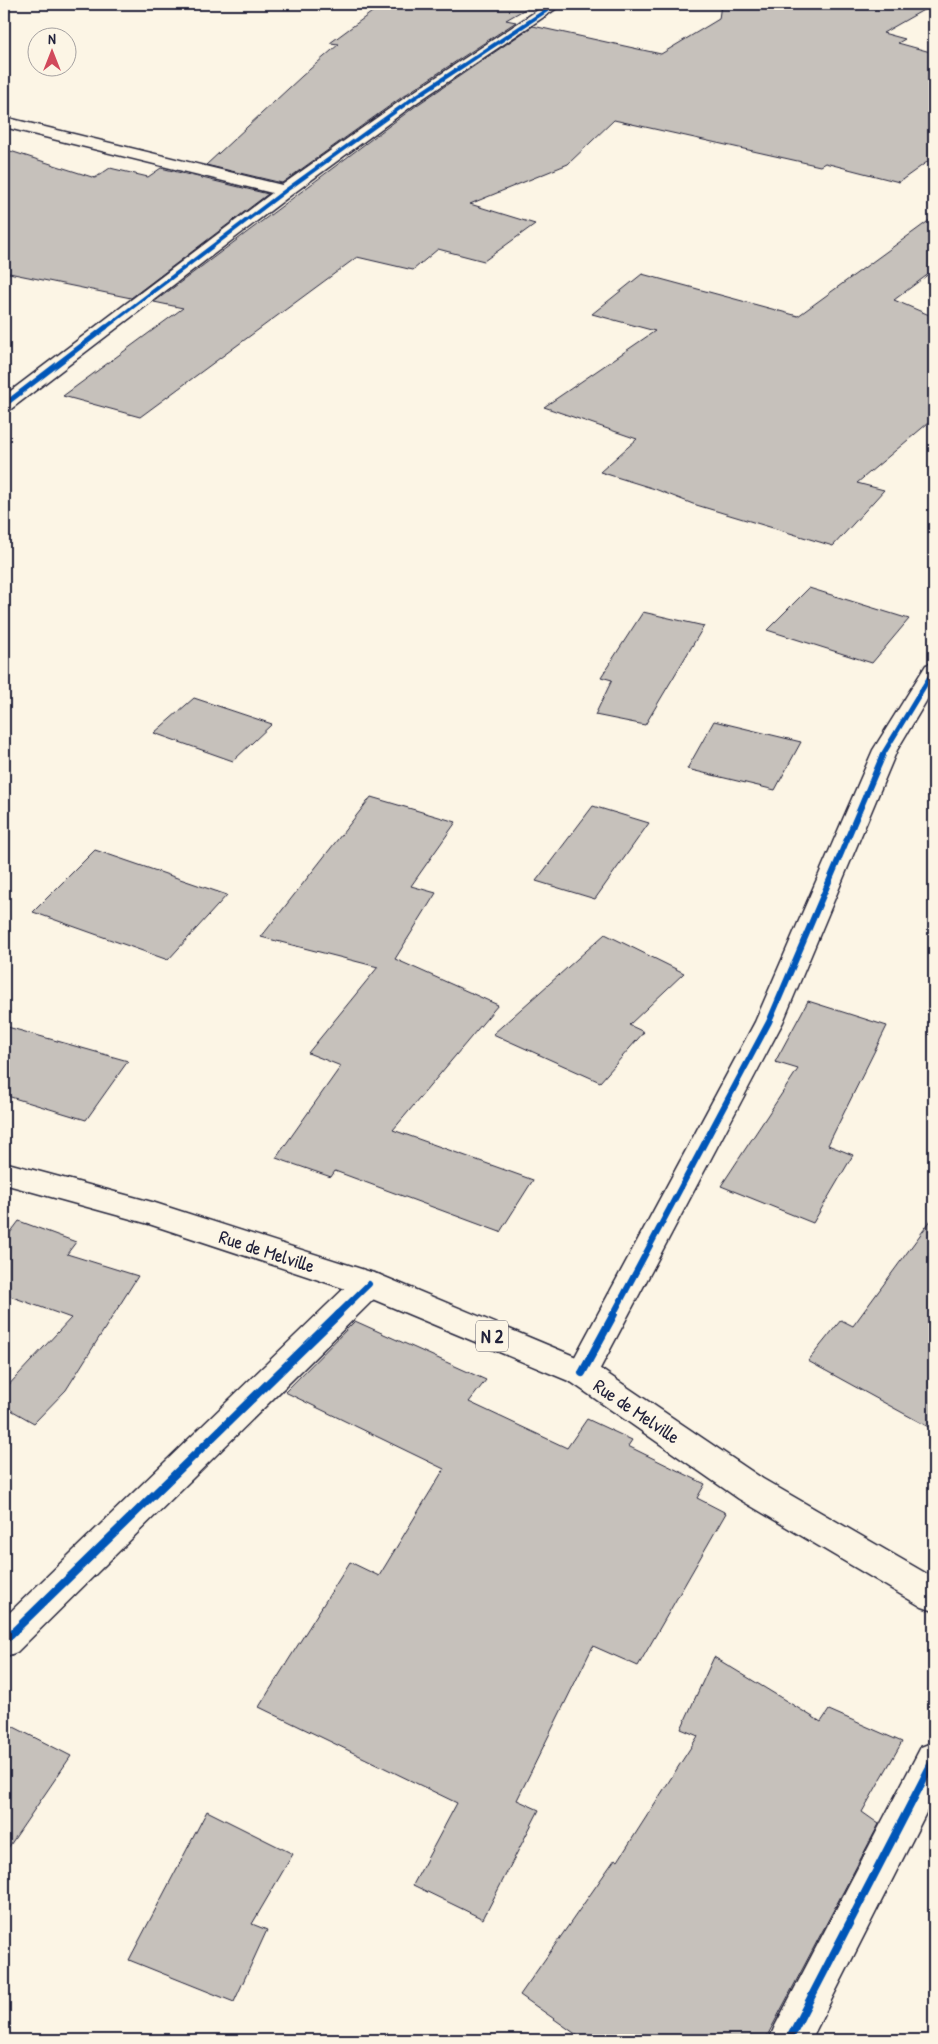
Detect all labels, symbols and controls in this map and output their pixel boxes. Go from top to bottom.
north arrow [28,28,78,78]
text: N [48,29,56,48]
street label: Rue de Melville [216,1223,319,1279]
road number: N 2 [476,1320,508,1352]
street label: Rue de Melville [589,1373,686,1450]

